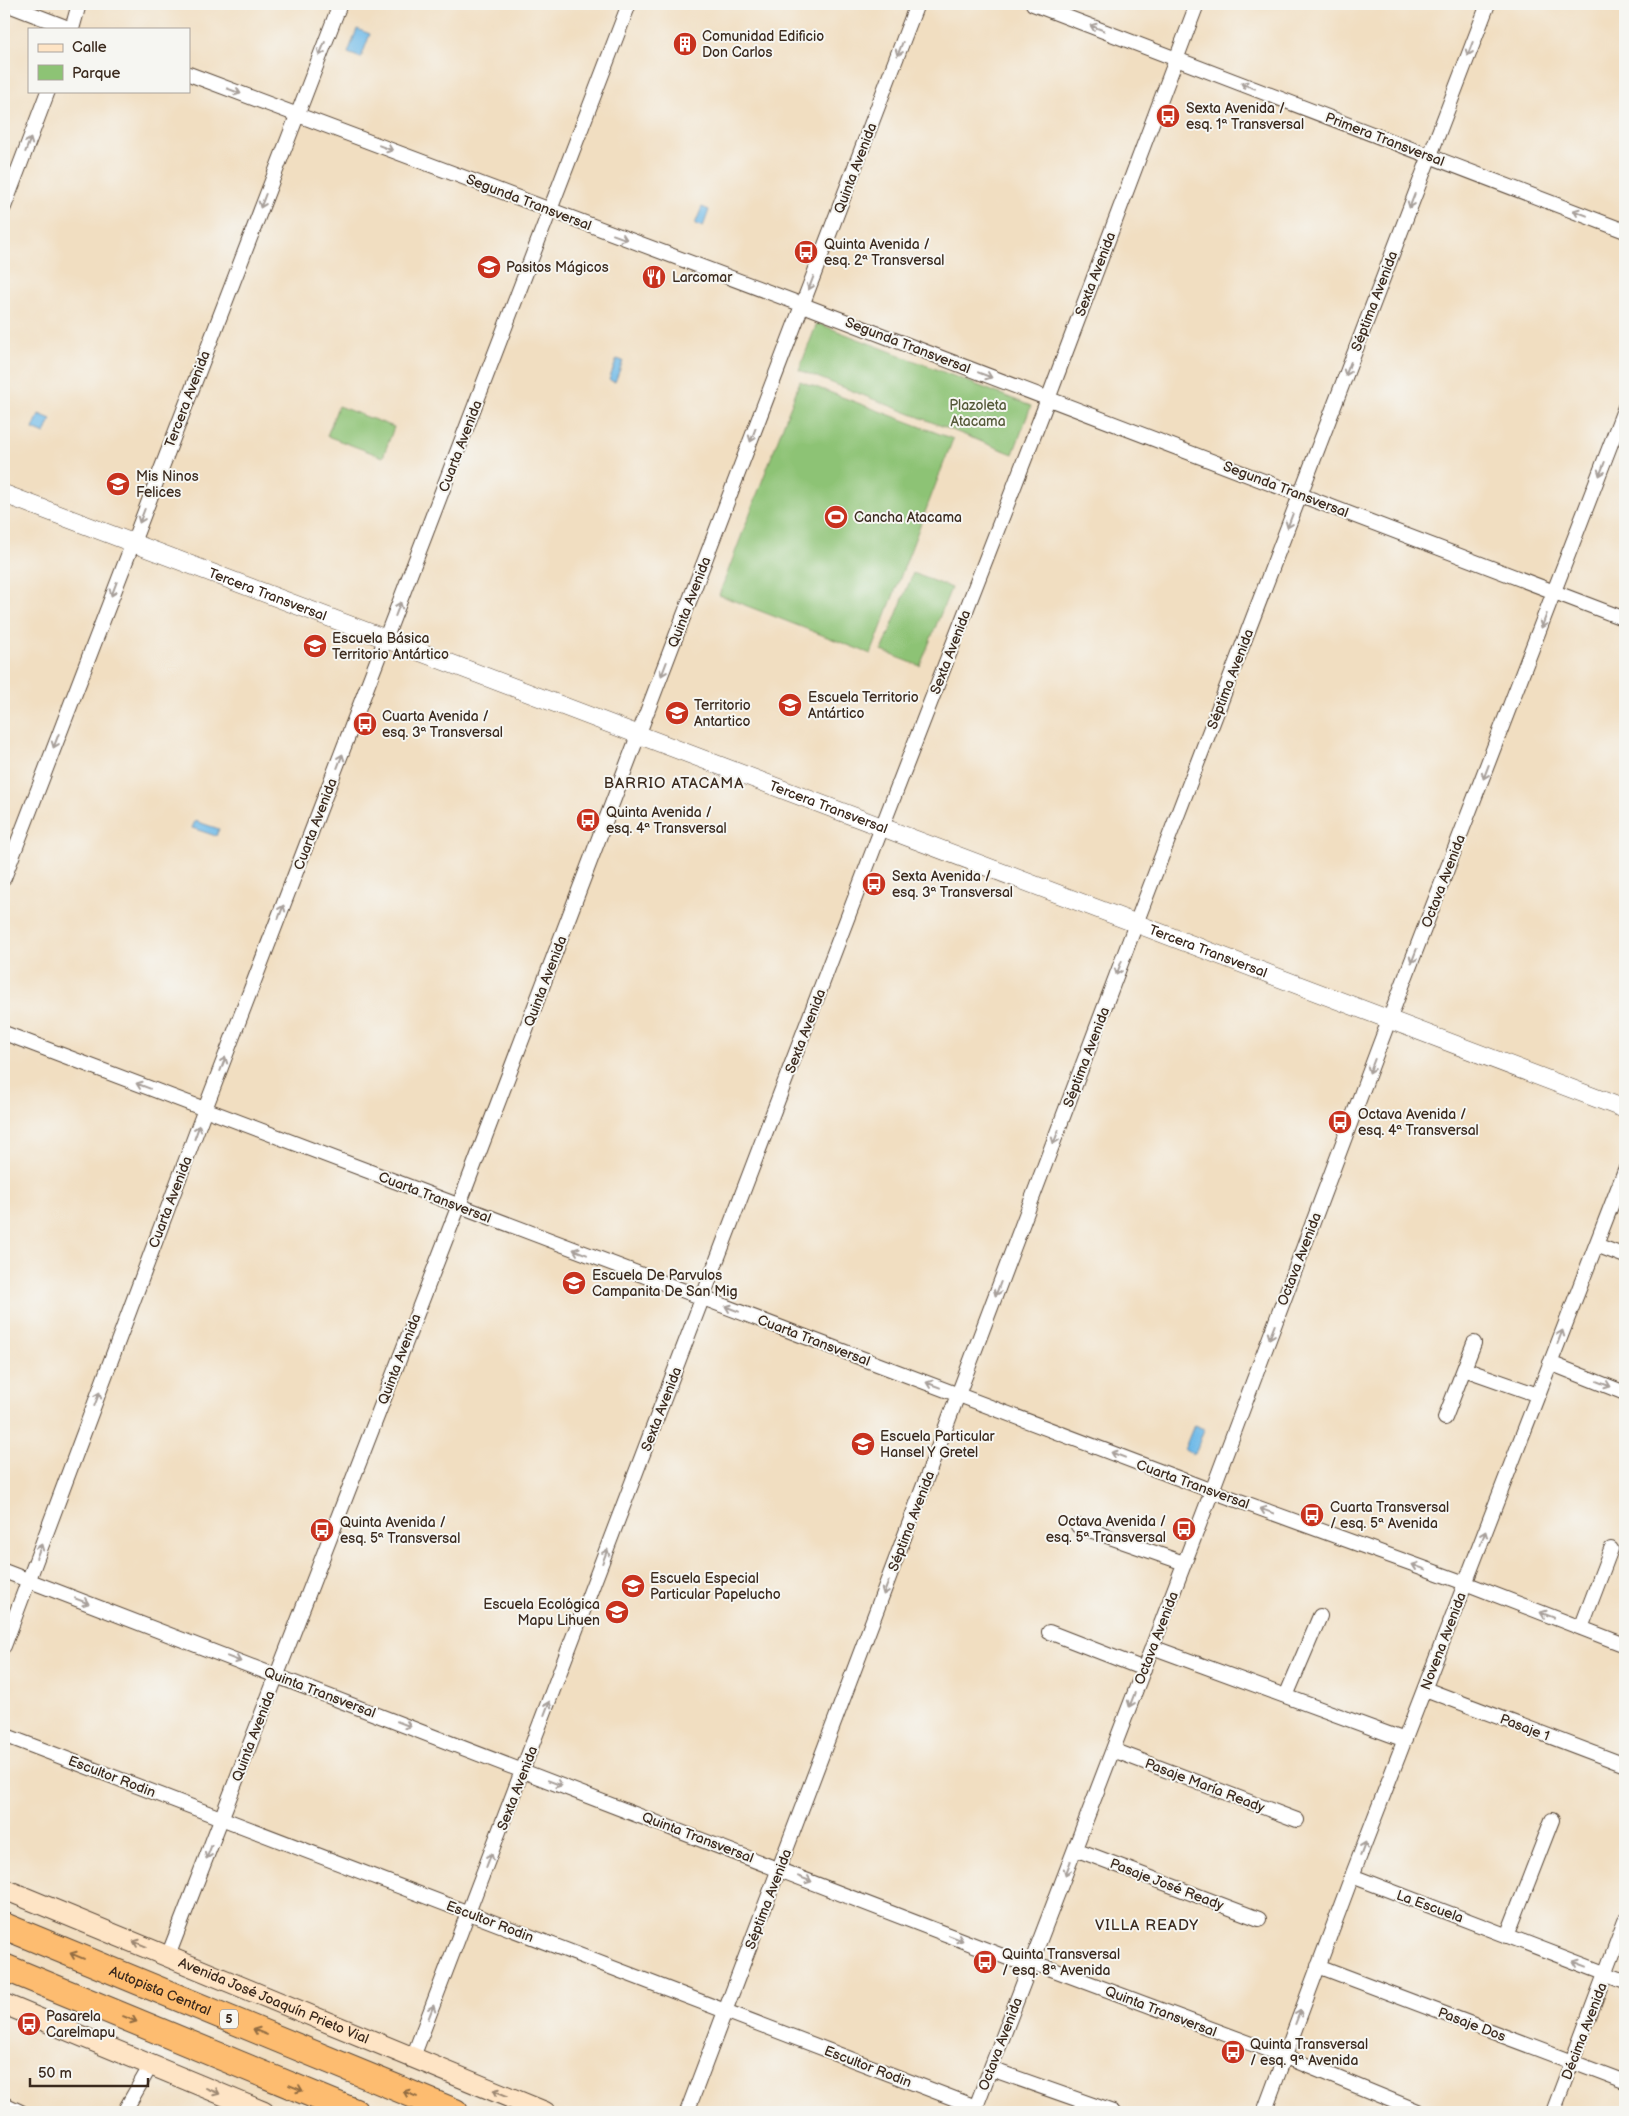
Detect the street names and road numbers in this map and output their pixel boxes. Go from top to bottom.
street label: Primera Transversal [1323,109,1447,170]
street label: Quinta Avenida [830,120,881,216]
street label: Segunda Transversal [464,171,594,234]
street label: Sexta Avenida [1072,230,1119,319]
street label: Séptima Avenida [1348,249,1401,354]
street label: Segunda Transversal [843,314,973,377]
street label: Tercera Avenida [161,348,214,450]
street label: Cuarta Avenida [435,398,486,494]
street label: Segunda Transversal [1221,458,1351,521]
street label: Quinta Avenida [664,554,715,650]
street label: Tercera Transversal [206,564,329,625]
street label: Sexta Avenida [927,608,974,697]
street label: Séptima Avenida [1204,627,1257,732]
street label: Cuarta Avenida [290,776,341,872]
street label: Tercera Transversal [767,777,890,837]
street label: Octava Avenida [1418,832,1469,930]
street label: Tercera Transversal [1147,921,1270,981]
street label: Quinta Avenida [520,933,571,1029]
street label: Sexta Avenida [782,987,829,1076]
street label: Séptima Avenida [1060,1005,1113,1110]
street label: Cuarta Avenida [145,1154,196,1250]
street label: Cuarta Transversal [376,1168,494,1227]
street label: Octava Avenida [1274,1210,1325,1308]
street label: Quinta Avenida [374,1311,425,1407]
street label: Cuarta Transversal [755,1311,873,1370]
street label: Sexta Avenida [638,1365,685,1454]
street label: Cuarta Transversal [1134,1456,1252,1513]
street label: Séptima Avenida [885,1469,938,1574]
street label: Octava Avenida [1131,1589,1182,1687]
street label: Novena Avenida [1417,1590,1470,1692]
street label: Quinta Transversal [262,1663,378,1722]
street label: Quinta Avenida [228,1688,279,1784]
street label: Pasaje 1 [1498,1710,1552,1745]
street label: Sexta Avenida [494,1744,541,1833]
street label: Escultor Rodin [66,1752,158,1801]
street label: Pasaje María Ready [1142,1755,1268,1816]
street label: Quinta Transversal [640,1808,756,1867]
street label: Séptima Avenida [742,1847,795,1952]
street label: Pasaje José Ready [1108,1855,1227,1914]
street label: La Escuela [1394,1887,1466,1926]
street label: Escultor Rodin [444,1897,536,1946]
street label: Avenida José Joaquín Prieto Vial [176,1954,371,2048]
street label: Autopista Central [107,1962,213,2019]
street label: Décima Avenida [1558,1980,1611,2082]
street label: Quinta Transversal [1103,1982,1219,2041]
street label: Octava Avenida [975,1995,1026,2093]
street label: Pasaje Dos [1435,2004,1508,2045]
road number: 5 [220,2010,238,2028]
street label: Escultor Rodin [822,2042,914,2091]

